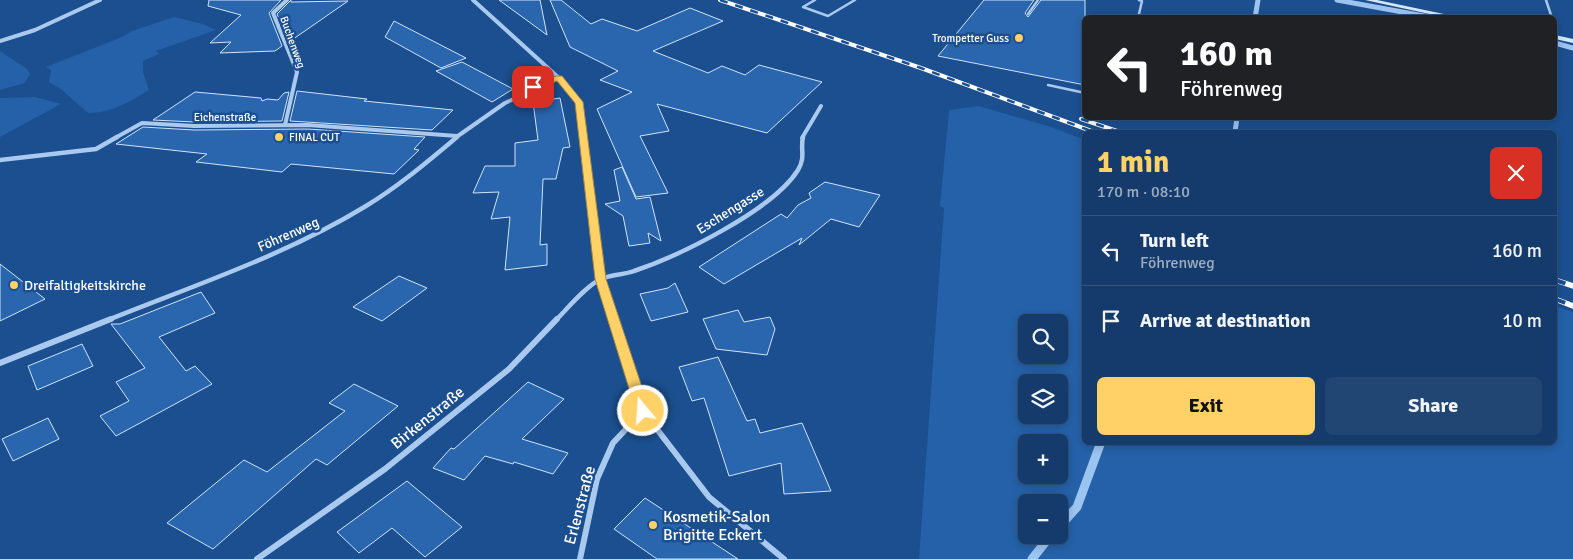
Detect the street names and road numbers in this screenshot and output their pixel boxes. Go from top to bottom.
street label: Buchenweg [277,14,308,70]
street label: Eichenstraße [194,111,256,124]
street label: Eschengasse [693,183,767,238]
street label: Föhrenweg [255,213,322,256]
street label: Birkenstraße [387,382,468,454]
street label: Erlenstraße [560,464,600,547]

